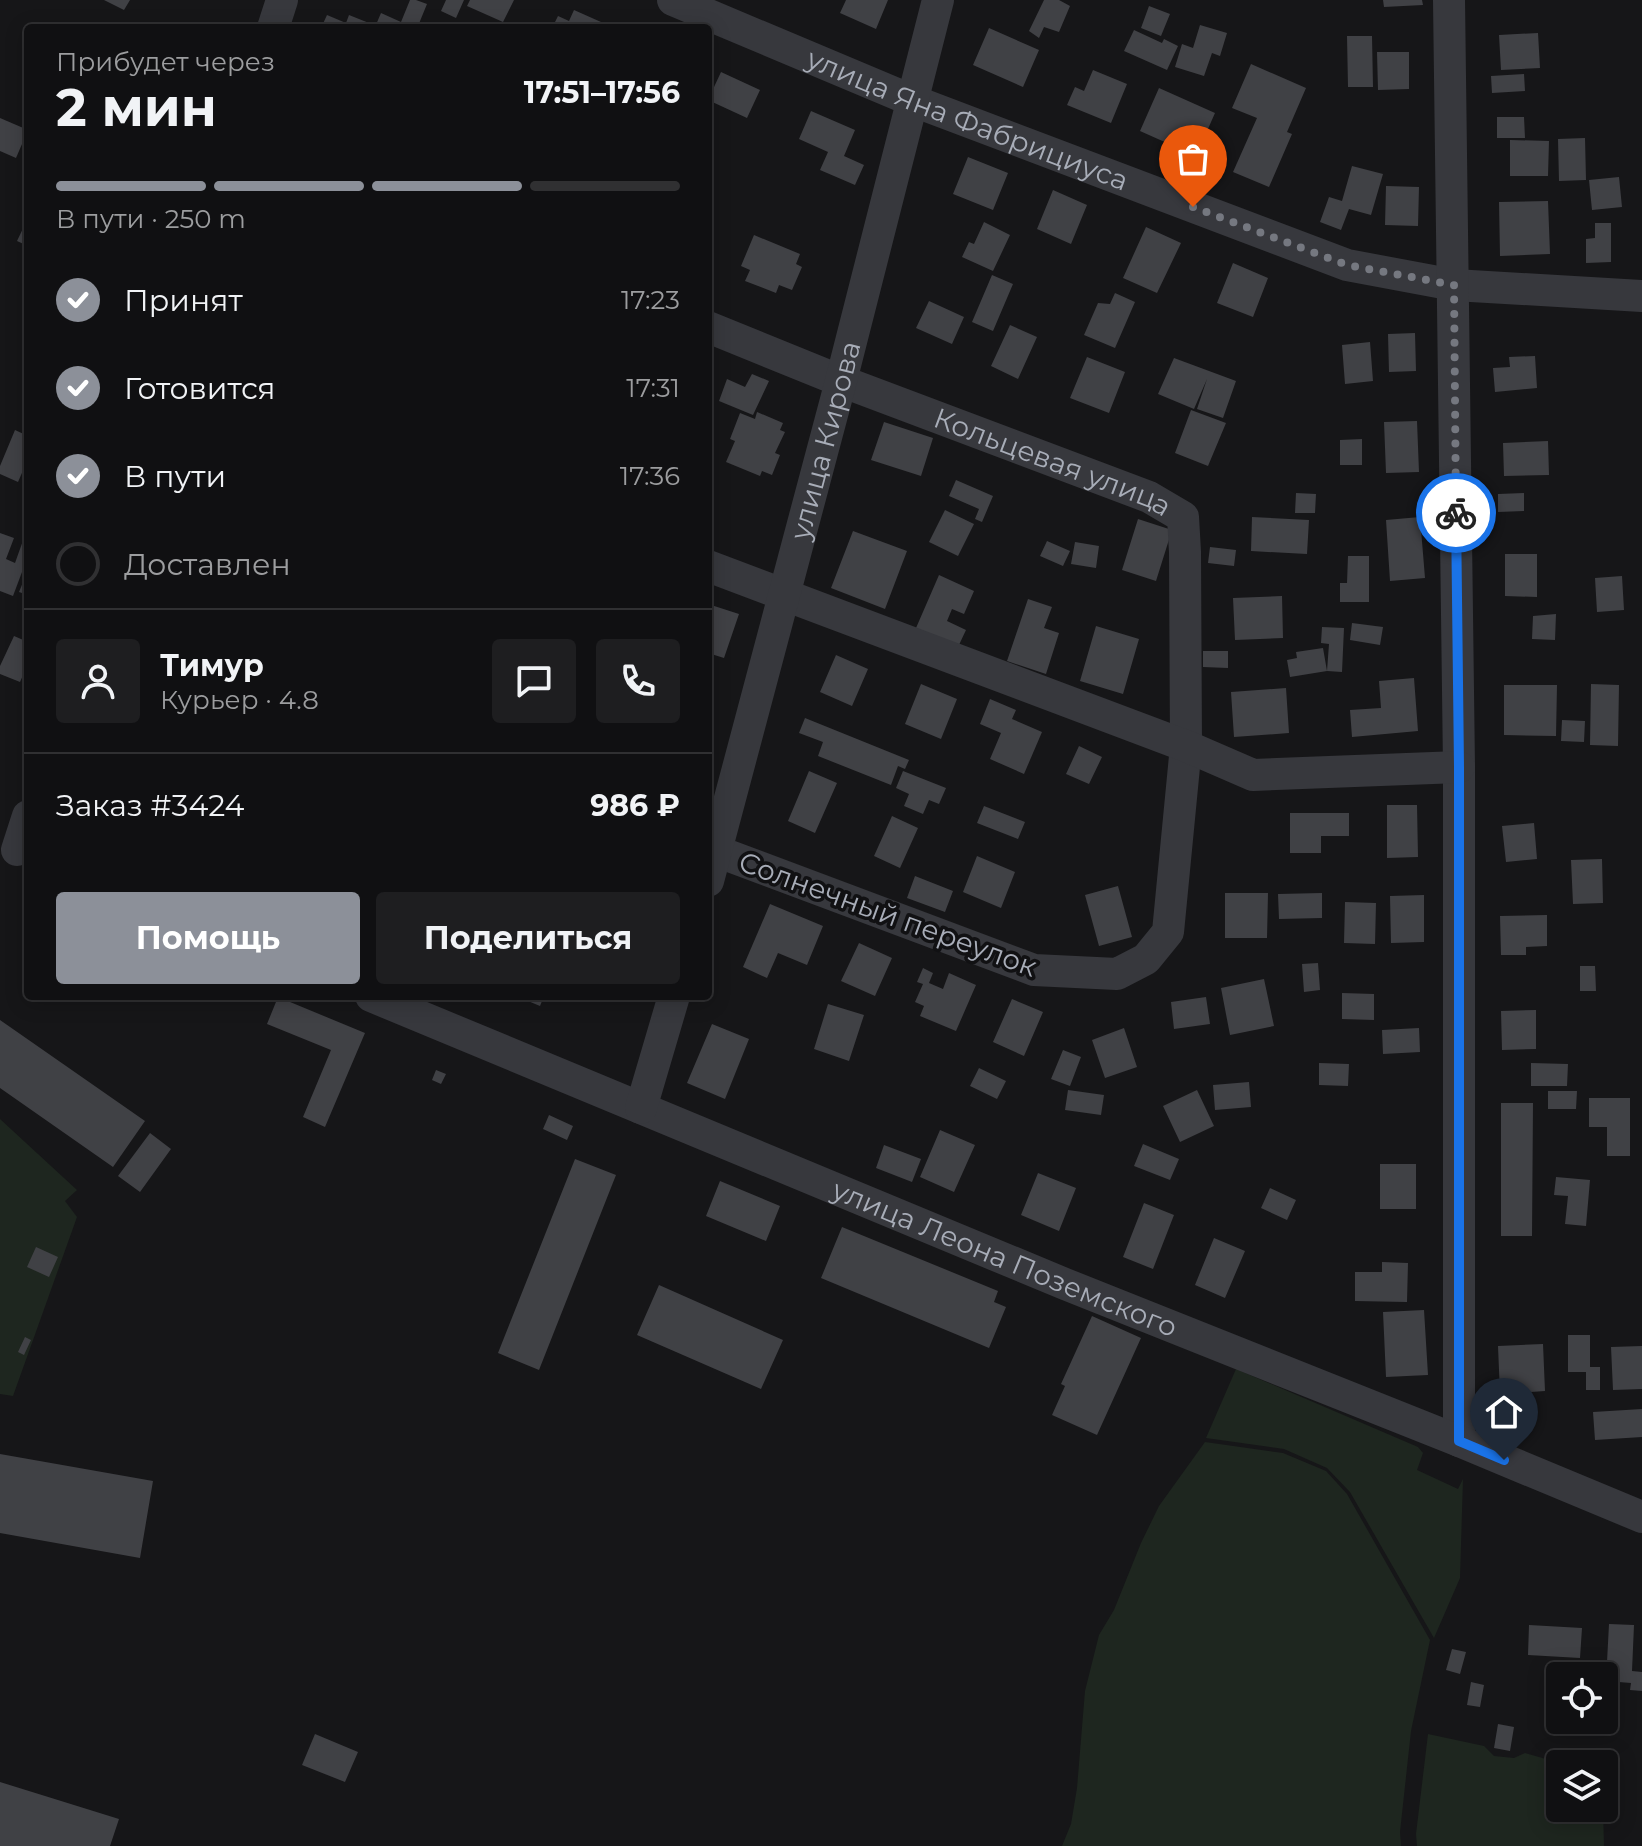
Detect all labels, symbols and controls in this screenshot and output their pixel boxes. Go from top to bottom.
street label: улица Яна Фабрициуса [801,41,1133,198]
text: Прибудет через [56,46,275,78]
text: 17:51–17:56 [524,74,680,111]
text: 2 мин [56,76,217,139]
pin [1159,125,1227,207]
icon: bag [1171,137,1215,181]
text: В пути · 250 m [56,203,246,235]
icon: check [56,278,100,322]
text: Принят [124,282,243,319]
text: 17:23 [621,284,680,316]
street label: улица Кирова [782,338,867,544]
icon: check [56,366,100,410]
text: Готовится [124,370,276,407]
text: 17:31 [626,372,680,404]
street label: Кольцевая улица [929,401,1178,523]
icon: check [56,454,100,498]
text: В пути [124,458,226,495]
text: 17:36 [620,460,680,492]
courier [1416,473,1496,553]
icon: bike [1434,491,1478,535]
text: Доставлен [124,546,291,583]
button: person [56,639,140,723]
button: chat [492,639,576,723]
button: phone [596,639,680,723]
text: Тимур [160,647,264,684]
text: Курьер · 4.8 [160,684,319,716]
text: Заказ #3424 [56,787,244,824]
text: 986 ₽ [590,787,680,824]
street label: Солнечный переулок [734,844,1042,984]
button: Помощь [56,892,360,984]
button: Поделиться [376,892,680,984]
street label: улица Леона Поземского [826,1172,1182,1344]
pin [1470,1378,1538,1460]
icon: home [1482,1390,1526,1434]
map controls [1546,1662,1618,1822]
button: locate [1546,1662,1618,1734]
button: layers [1546,1750,1618,1822]

